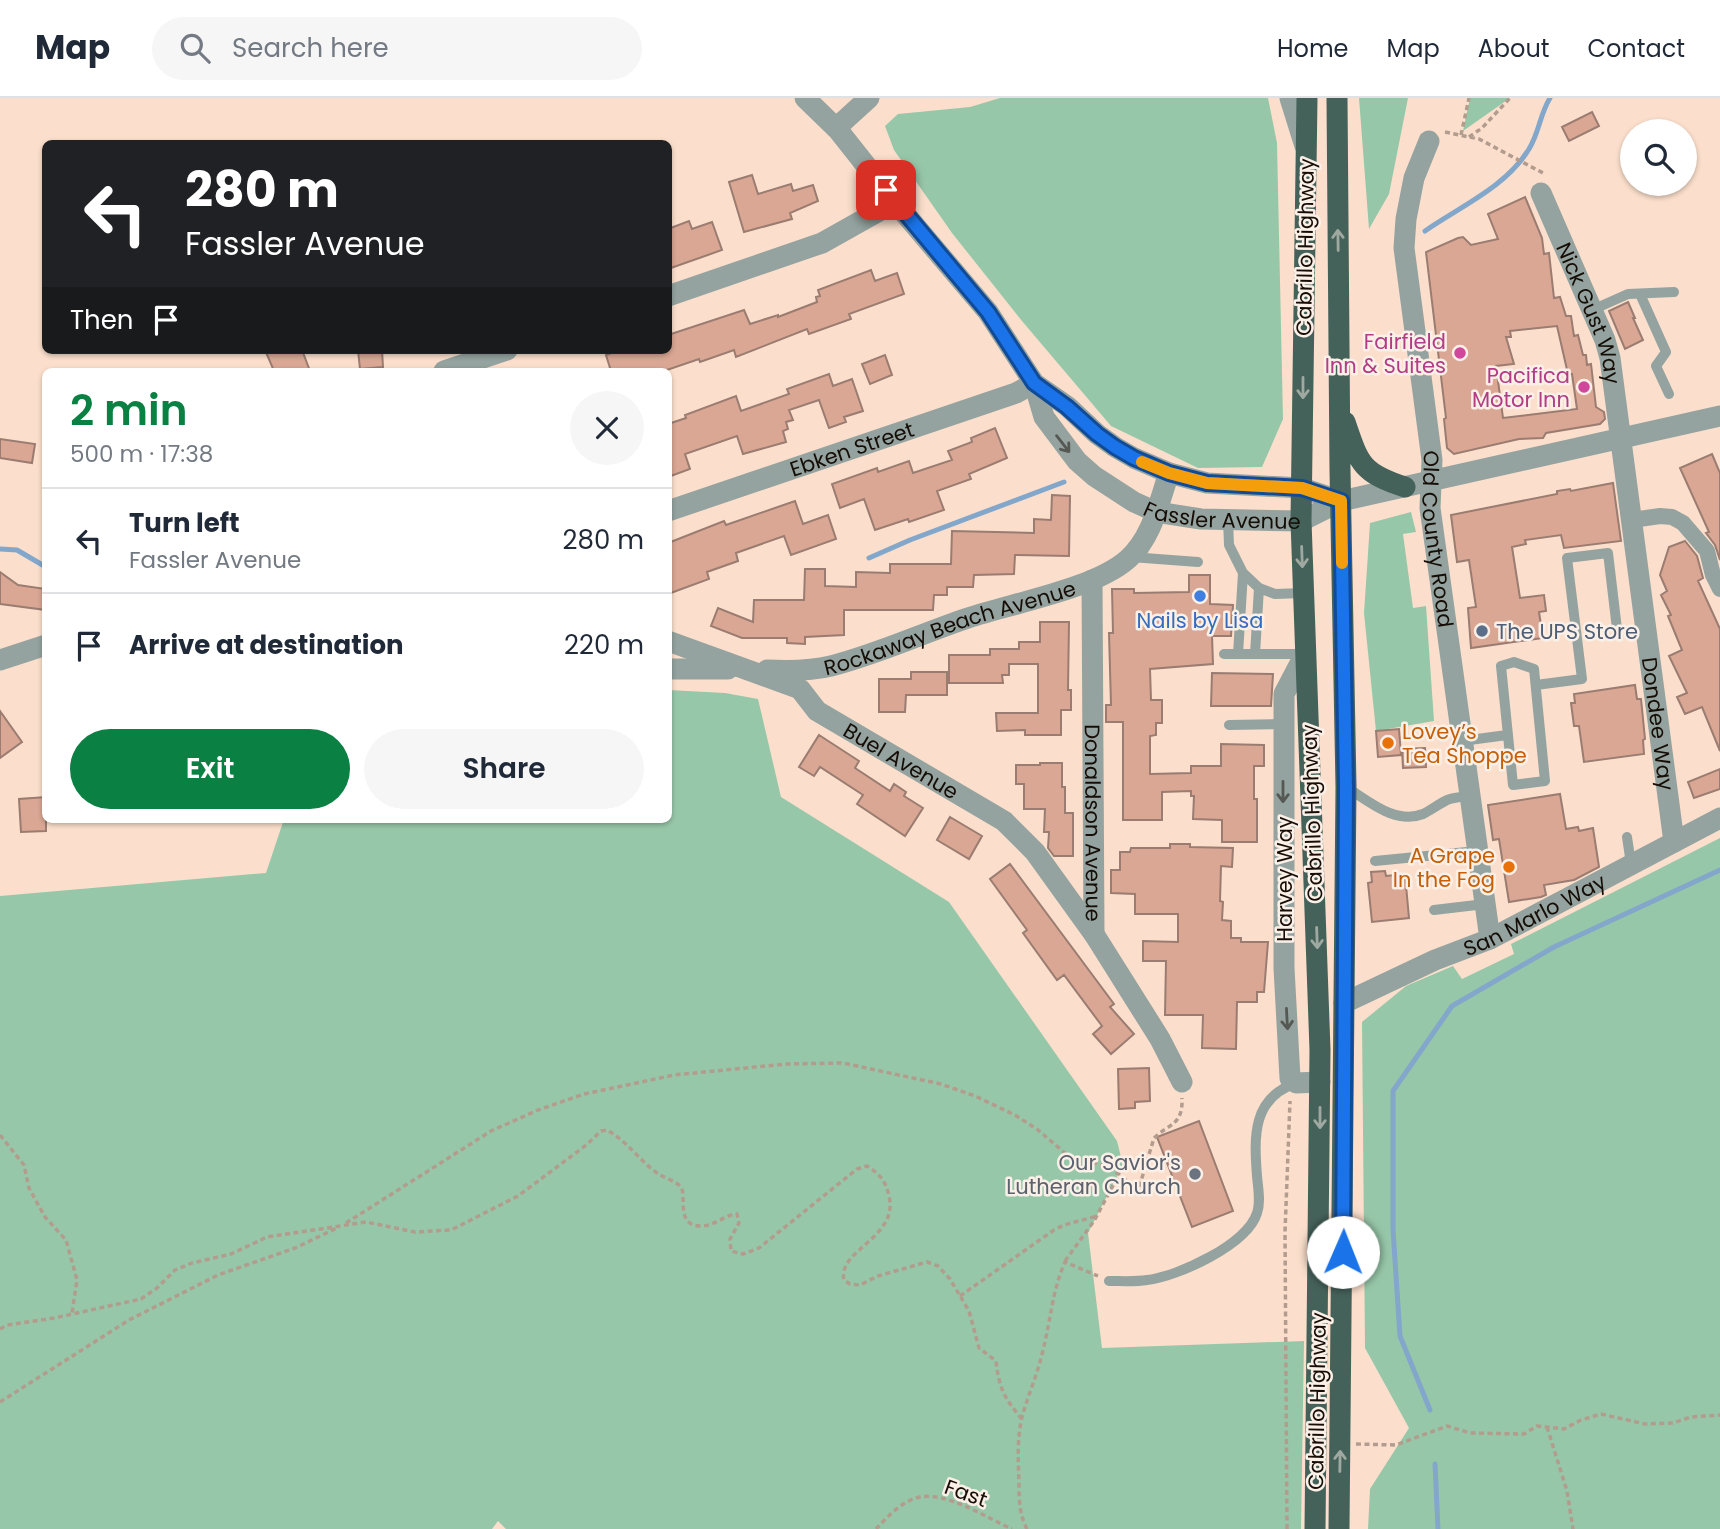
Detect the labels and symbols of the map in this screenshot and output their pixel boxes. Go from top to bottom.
street label: Cabrillo Highway [1289,158,1321,336]
pin [856,160,916,220]
one-way arrow [1331,229,1345,252]
street label: Nick Gust Way [1550,238,1628,386]
place label: Fairfield Inn & Suites [1325,327,1446,380]
marker: Fairfield Inn & Suites [1452,345,1468,361]
place label: Pacifica Motor Inn [1472,361,1570,414]
one-way arrow [1296,376,1310,399]
marker: Pacifica Motor Inn [1576,379,1592,395]
street label: Ebken Street [786,414,918,483]
one-way arrow [1055,434,1071,452]
street label: Old County Road [1416,449,1461,629]
street label: Fassler Avenue [1139,494,1301,535]
one-way arrow [1296,545,1309,568]
street label: Rockaway Beach Avenue [821,573,1080,682]
marker: Nails by Lisa [1192,588,1208,604]
place label: Nails by Lisa [1137,606,1263,635]
place label: The UPS Store [1496,617,1638,646]
marker: The UPS Store [1474,623,1490,639]
street label: Dondee Way [1635,655,1682,792]
street label: Buel Avenue [838,715,964,806]
place label: Lovey’s Tea Shoppe [1402,717,1527,770]
street label: Donaldson Avenue [1078,724,1108,922]
street label: Cabrillo Highway [1294,724,1330,902]
marker: Lovey’s Tea Shoppe [1380,735,1396,751]
one-way arrow [1276,780,1290,803]
street label: Harvey Way [1270,816,1299,942]
place label: A Grape In the Fog [1393,841,1495,894]
marker: A Grape In the Fog [1501,859,1517,875]
street label: San Marlo Way [1459,866,1611,962]
one-way arrow [1310,926,1323,949]
one-way arrow [1281,1008,1294,1031]
one-way arrow [1313,1106,1327,1129]
place label: Our Savior's Lutheran Church [1006,1148,1181,1201]
marker: Our Savior's Lutheran Church [1187,1166,1203,1182]
position arrow [1306,1215,1380,1289]
street label: Cabrillo Highway [1301,1312,1333,1490]
one-way arrow [1333,1450,1347,1473]
street label: Fast [941,1472,991,1514]

